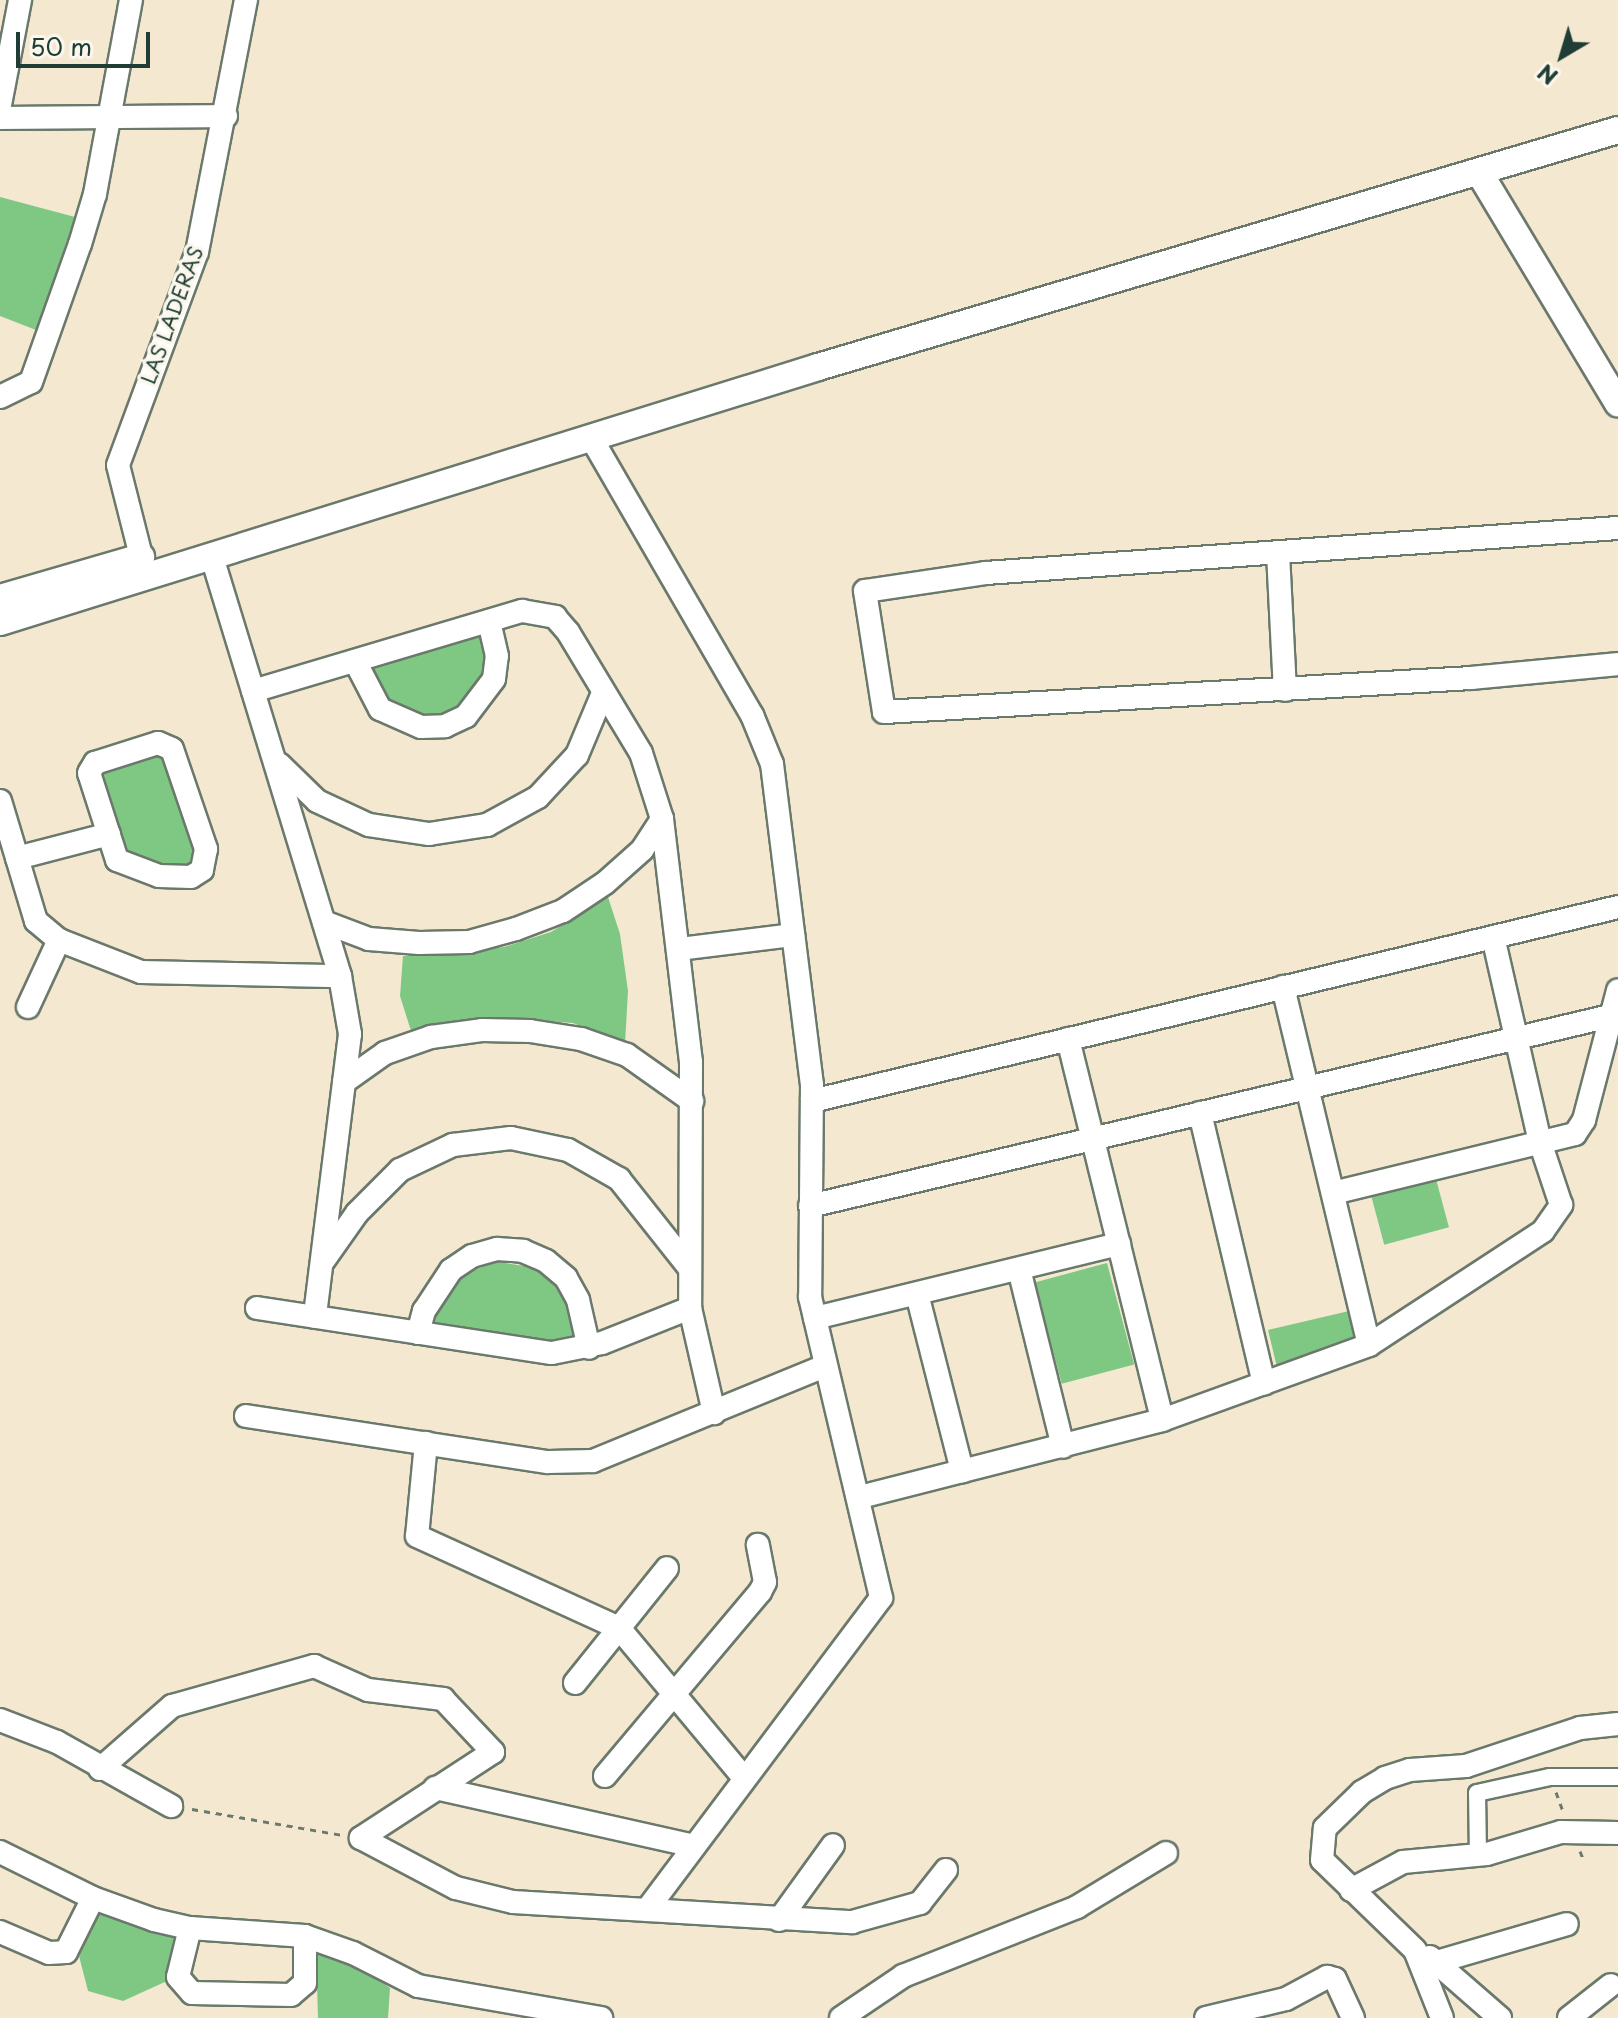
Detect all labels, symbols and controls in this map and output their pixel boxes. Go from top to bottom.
scale bar [20,16,154,66]
north arrow [1522,16,1602,96]
text: 50 m [30,28,92,64]
text: N [1530,57,1564,94]
street label: LAS LADERAS [136,243,208,387]

